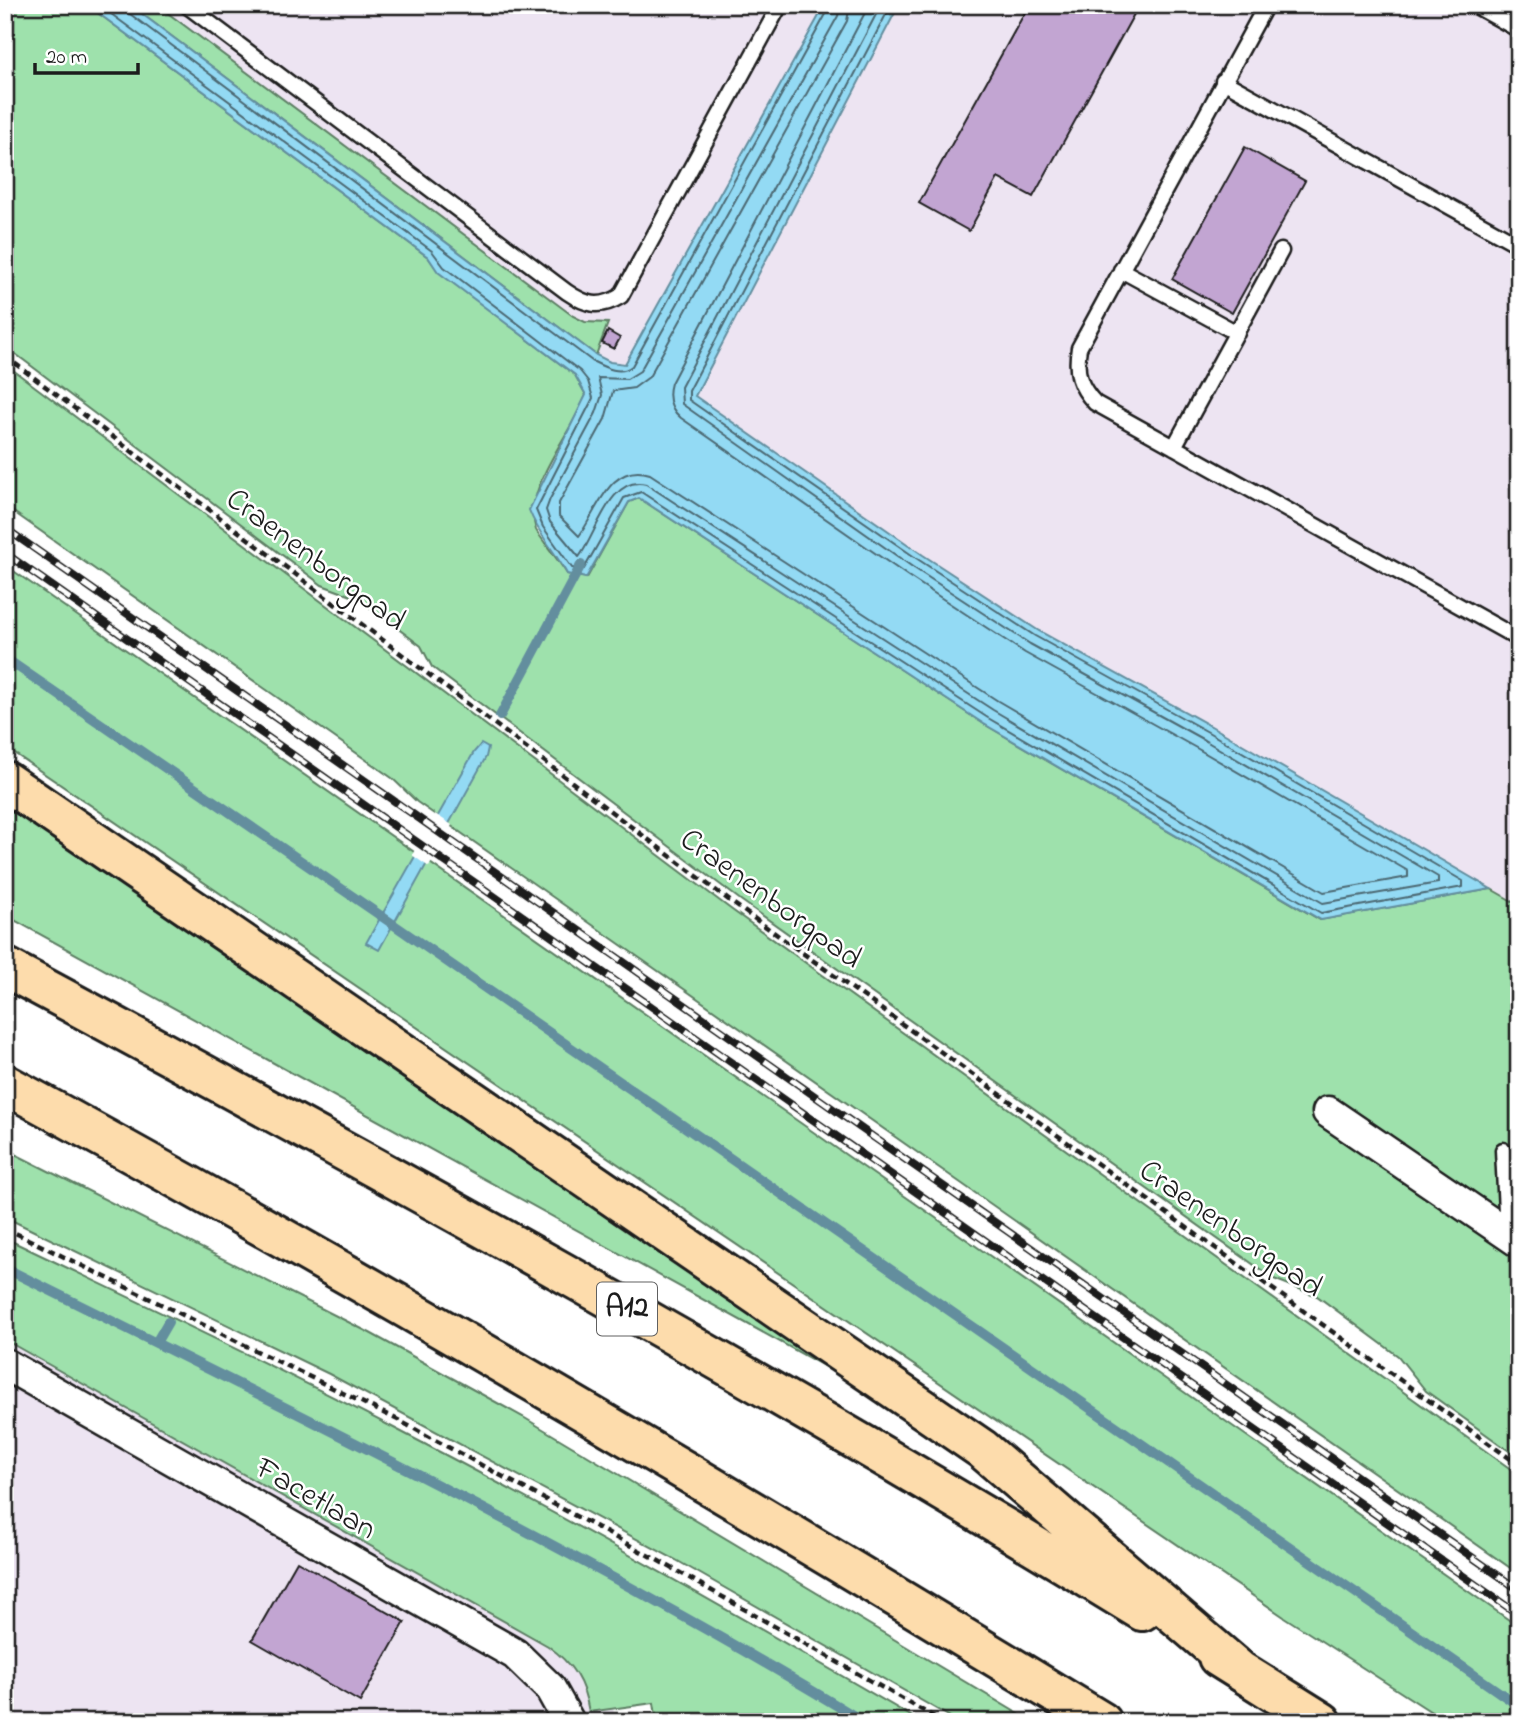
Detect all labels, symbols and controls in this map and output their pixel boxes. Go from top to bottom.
scale bar [35,32,138,76]
text: 20 m [46,43,87,73]
street label: Craenenborgpad [215,477,415,645]
street label: Craenenborgpad [669,818,871,982]
street label: Craenenborgpad [1128,1149,1332,1311]
road number: A12 [597,1282,657,1336]
street label: Facetlaan [245,1446,384,1554]

